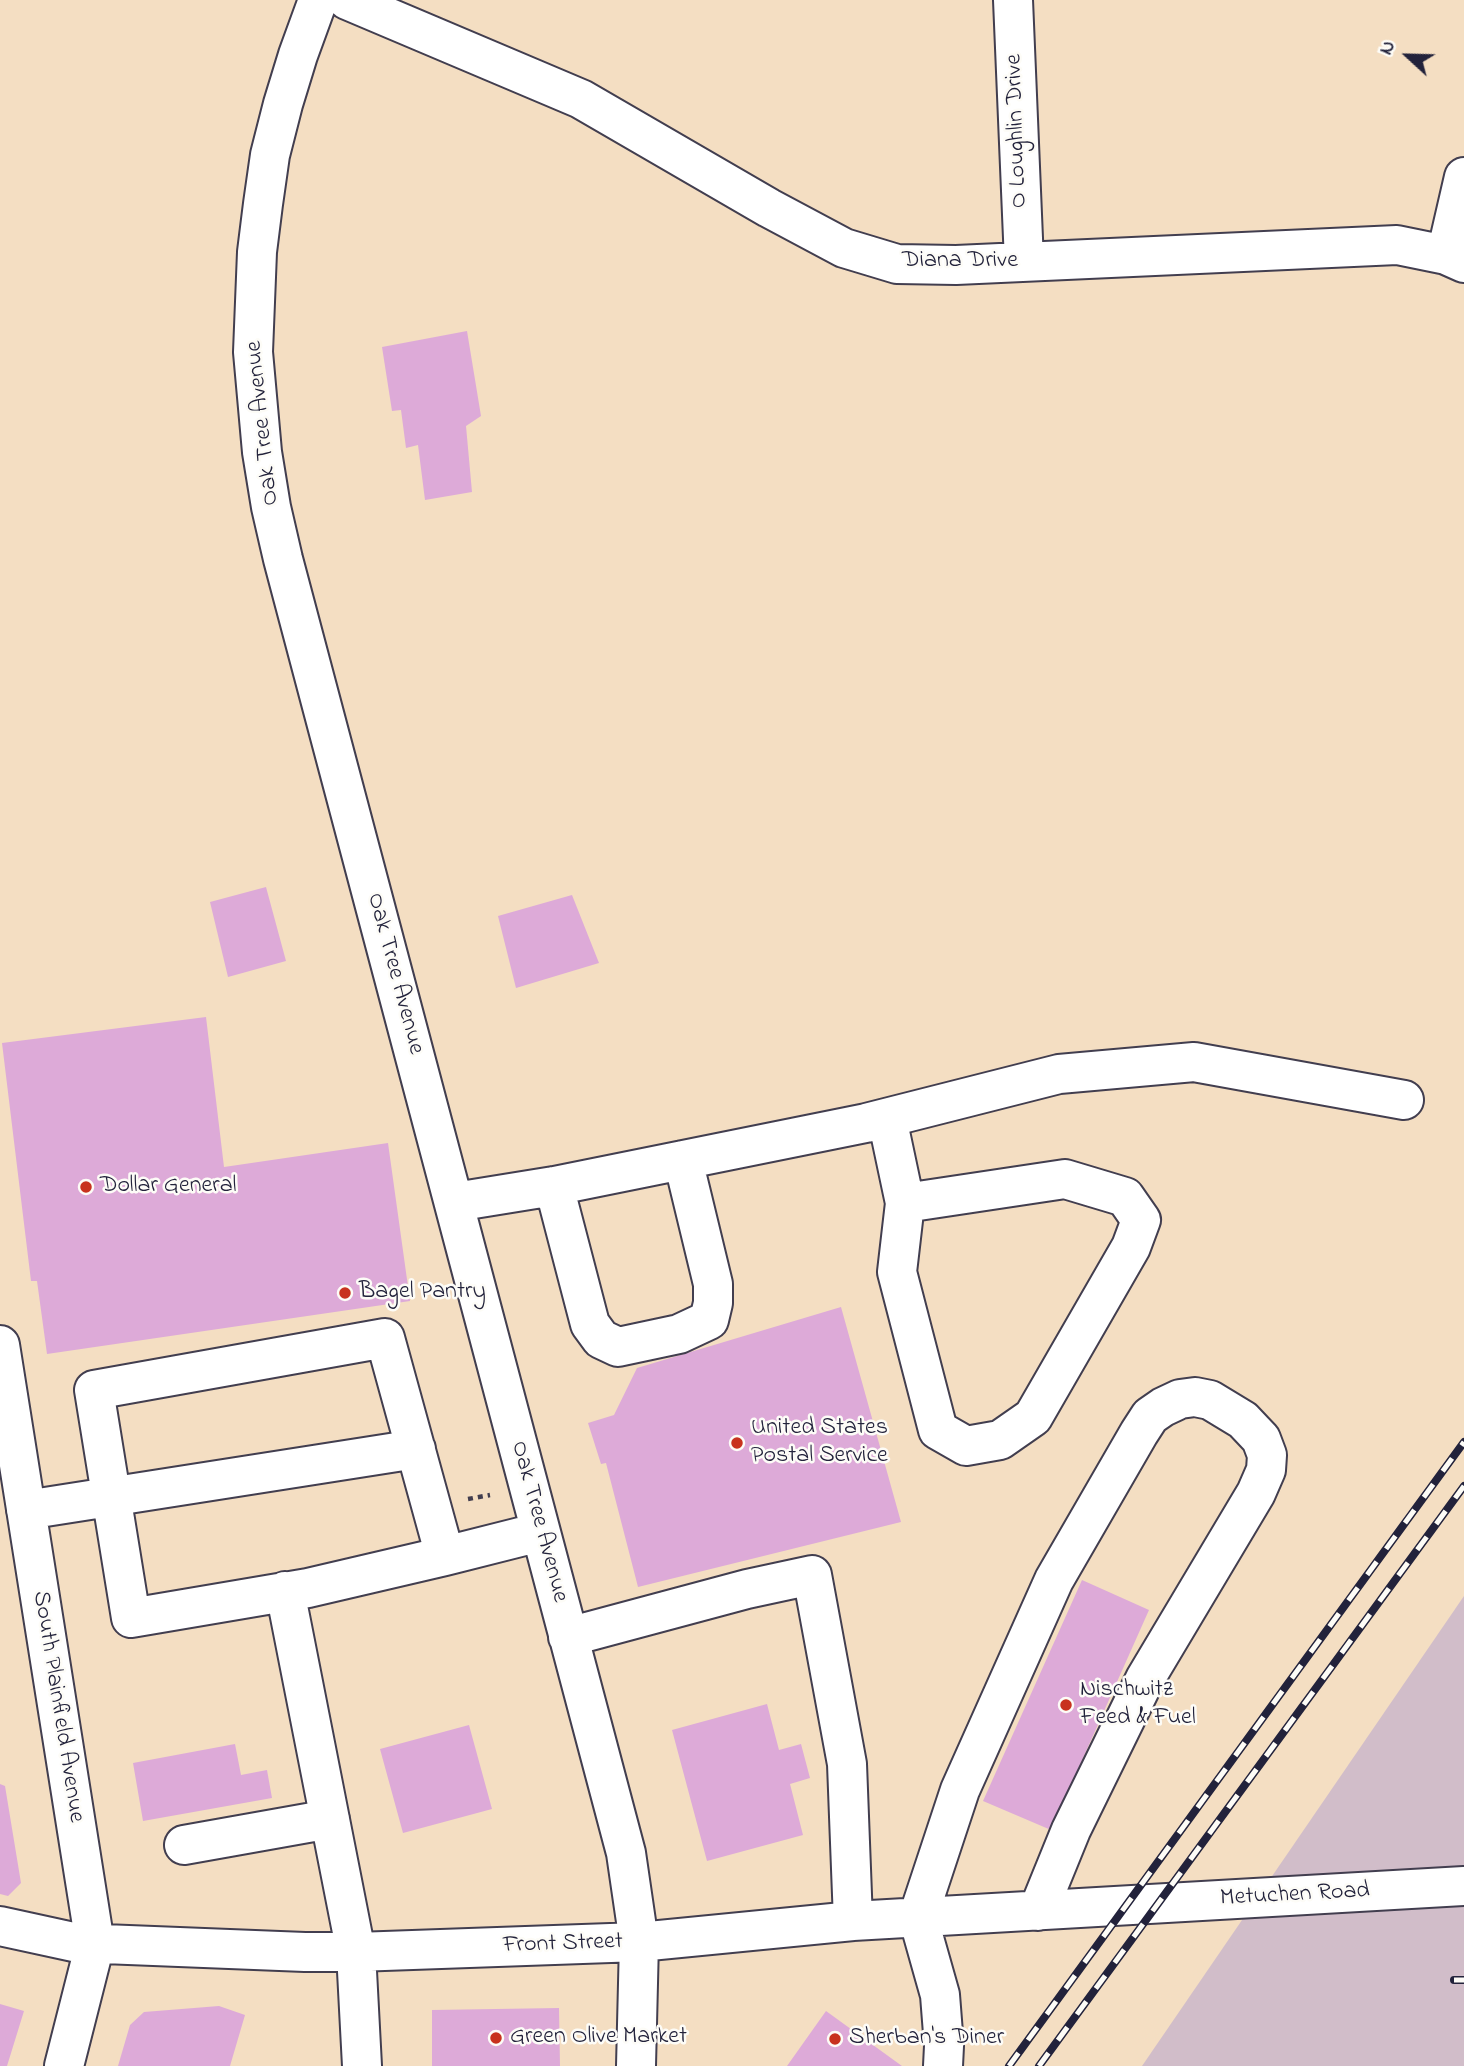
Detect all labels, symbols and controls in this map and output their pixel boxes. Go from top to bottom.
north arrow [1373,21,1443,91]
text: N [1373,37,1403,59]
street label: O Loughlin Drive [1001,53,1035,209]
street label: Diana Drive [902,248,1018,276]
street label: Oak Tree Avenue [241,339,287,507]
street label: Oak Tree Avenue [359,890,429,1058]
place label: Dollar General [100,1173,237,1201]
marker: Dollar General [78,1179,94,1195]
place label: Bagel Pantry [359,1279,486,1307]
marker: Bagel Pantry [337,1285,353,1301]
place label: United States Postal Service [751,1415,888,1471]
marker: United States Postal Service [729,1435,745,1451]
street label: Oak Tree Avenue [503,1438,573,1606]
street label: South Plainfield Avenue [24,1589,90,1825]
place label: Nischwitz Feed & Fuel [1080,1677,1196,1733]
marker: Nischwitz Feed & Fuel [1058,1697,1074,1713]
street label: Metuchen Road [1219,1878,1371,1914]
street label: Front Street [503,1929,623,1961]
place label: Green Olive Market [510,2024,687,2052]
place label: Sherban's Diner [849,2025,1004,2053]
marker: Green Olive Market [488,2030,504,2046]
marker: Sherban's Diner [827,2031,843,2047]

